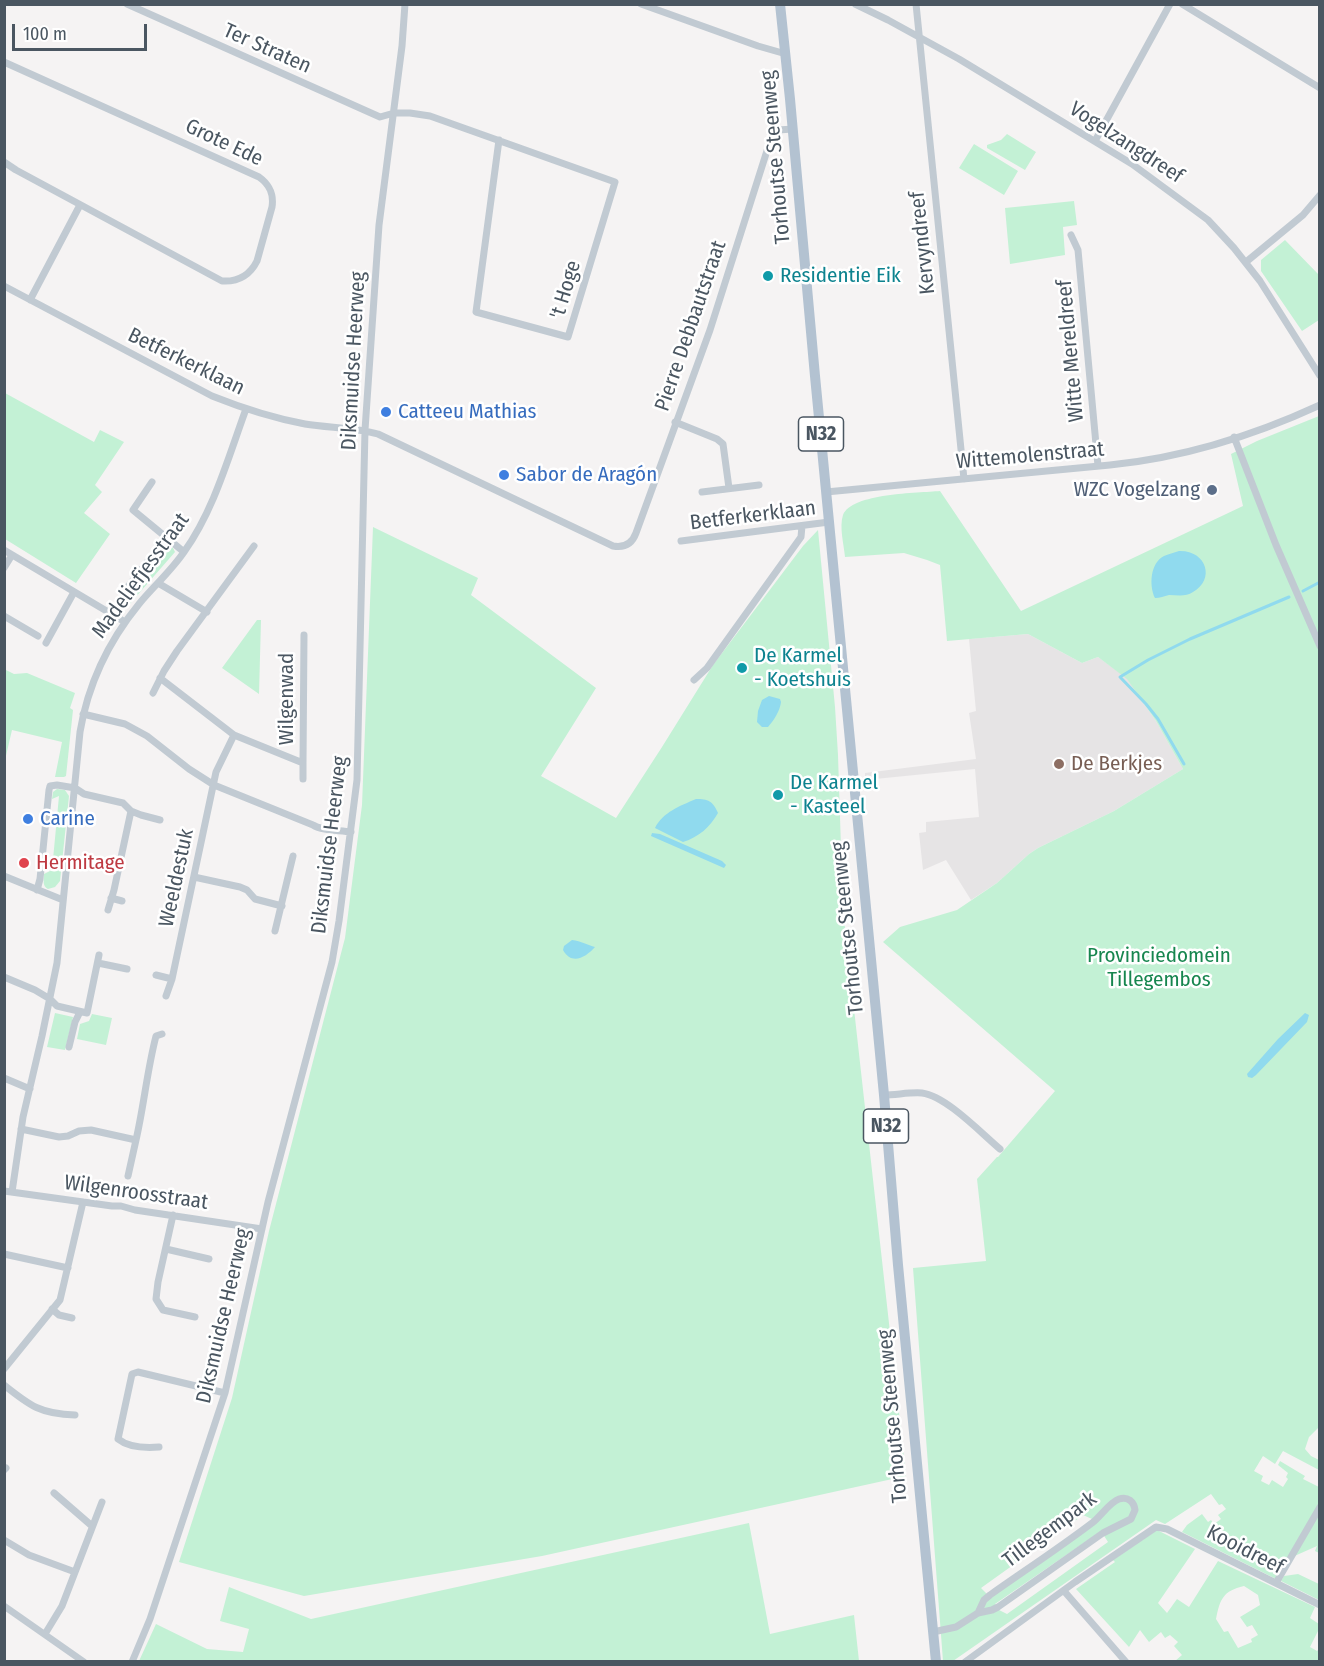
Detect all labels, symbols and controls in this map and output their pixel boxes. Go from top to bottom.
scale bar [15,12,150,50]
street label: Ter Straten [219,18,315,80]
text: 100 m [23,23,67,45]
street label: Torhoutse Steenweg [756,69,796,245]
street label: Vogelzangdreef [1064,97,1188,189]
street label: Grote Ede [181,114,267,172]
street label: Kervyndreef [905,190,941,296]
street label: Pierre Debbautstraat [650,237,732,415]
street label: 't Hoge [545,258,587,322]
place label: Residentie Eik [780,263,901,289]
marker: Residentie Eik [761,269,775,283]
street label: Diksmuidse Heerweg [337,271,371,451]
street label: Witte Mereldreef [1052,279,1090,423]
street label: Betferkerklaan [124,323,248,401]
place label: Catteeu Mathias [398,399,536,425]
marker: Catteeu Mathias [379,405,393,419]
road number: N32 [798,417,844,451]
street label: Wittemolenstraat [955,437,1105,475]
place label: Sabor de Aragón [516,462,657,488]
marker: Sabor de Aragón [497,468,511,482]
place label: WZC Vogelzang [1074,477,1200,503]
marker: WZC Vogelzang [1205,483,1219,497]
street label: Betferkerklaan [689,496,817,536]
street label: Madeliefjesstraat [87,508,195,644]
place label: De Karmel - Koetshuis [754,643,851,693]
street label: Wilgenwad [274,653,300,745]
marker: De Karmel - Koetshuis [735,661,749,675]
place label: De Berkjes [1071,751,1162,777]
street label: Diksmuidse Heerweg [307,755,353,935]
marker: De Berkjes [1052,757,1066,771]
place label: De Karmel - Kasteel [790,770,878,820]
marker: De Karmel - Kasteel [771,788,785,802]
place label: Carine [40,806,95,832]
marker: Carine [21,812,35,826]
street label: Weeldestuk [154,827,200,929]
street label: Torhoutse Steenweg [826,840,870,1016]
place label: Hermitage [36,850,125,876]
marker: Hermitage [17,856,31,870]
park label: Provinciedomein Tillegembos [1087,943,1231,993]
road number: N32 [864,1109,908,1143]
street label: Wilgenroosstraat [62,1170,210,1216]
street label: Diksmuidse Heerweg [192,1226,256,1406]
street label: Torhoutse Steenweg [873,1328,913,1504]
street label: Tillegempark [998,1487,1102,1573]
street label: Kooidreef [1202,1520,1288,1580]

